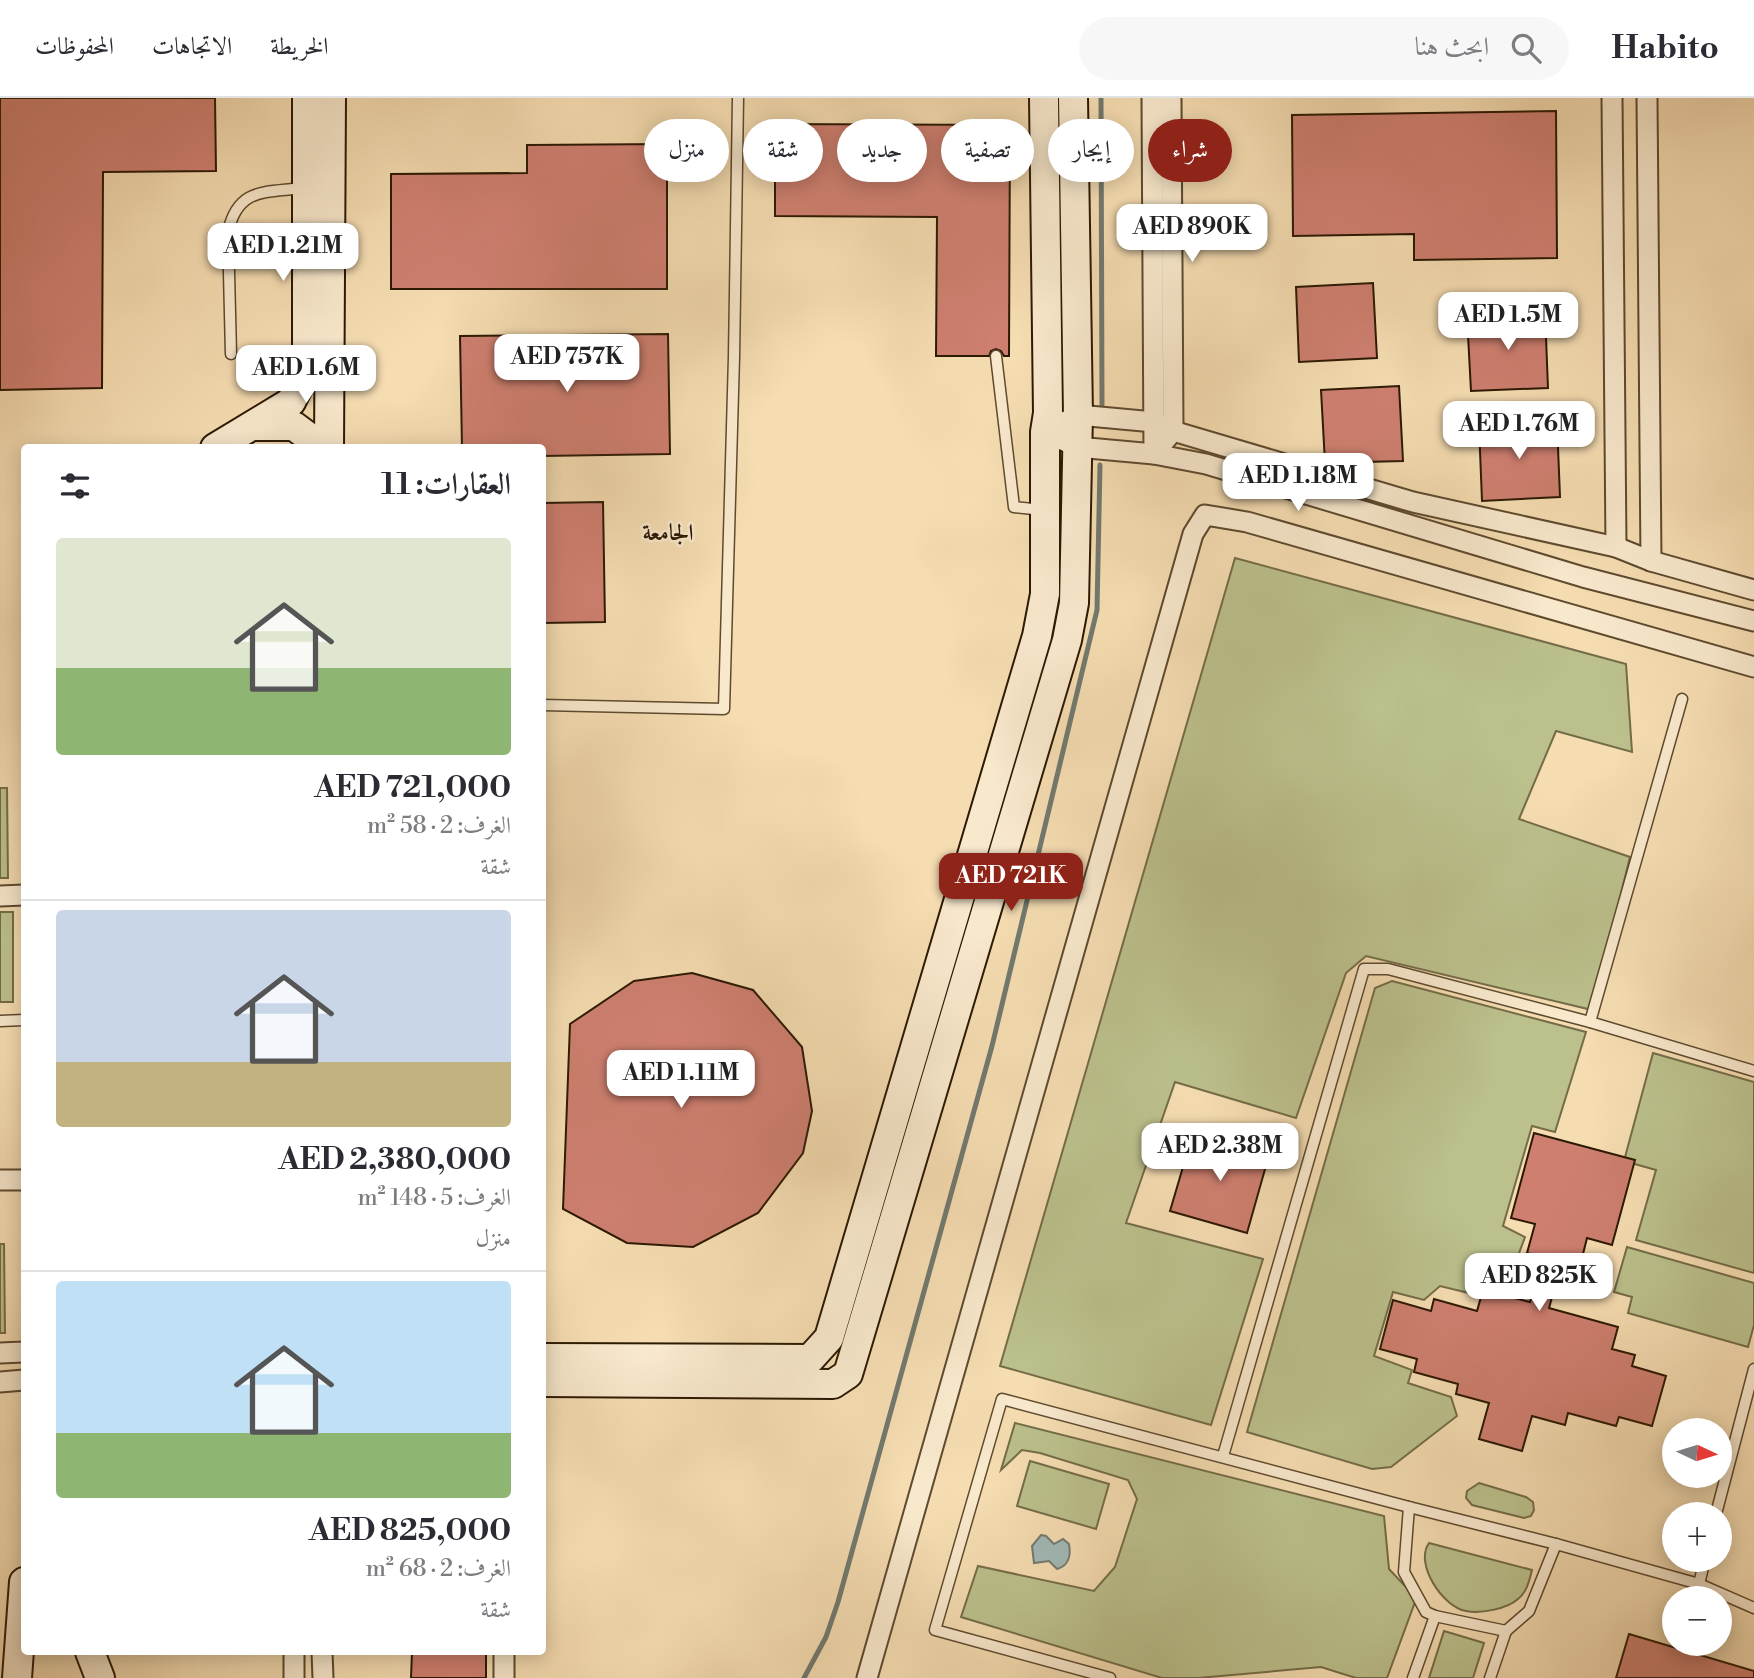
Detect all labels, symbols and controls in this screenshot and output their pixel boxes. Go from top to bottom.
search box [1079,17,1569,80]
text: Habito [1611,28,1719,69]
icon: search [1507,29,1545,67]
text: ابحث هنا [1414,31,1489,63]
text: المحفوظات [35,32,114,62]
text: الاتجاهات [152,32,232,62]
text: الخريطة [270,32,329,62]
chip: منزل [644,119,729,182]
chip: شقة [743,119,823,182]
chip: جديد [837,119,927,182]
chip: تصفية [941,119,1034,182]
chip: إيجار [1048,119,1134,182]
chip: شراء [1148,119,1232,182]
pin: AED 890K [1120,204,1264,264]
text: AED 890K [1132,213,1252,241]
pin: AED 1.21M [203,223,363,283]
text: AED 1.21M [223,232,343,260]
pin: AED 1.5M [1436,292,1580,352]
text: AED 1.5M [1454,301,1562,329]
pin: AED 757K [495,334,639,394]
text: AED 757K [510,343,624,371]
pin: AED 1.6M [234,345,378,405]
text: AED 1.6M [252,354,360,382]
pin: AED 1.76M [1439,402,1599,461]
text: AED 1.76M [1459,410,1579,438]
pin: AED 1.18M [1218,454,1378,513]
text: AED 1.18M [1239,462,1357,490]
text: العقارات: 11 [381,466,511,504]
icon: filters [56,467,94,505]
district label: الجامعة [643,519,693,547]
icon: home [221,584,347,710]
text: AED 721,000 [314,769,511,807]
text: الغرف: 2 · 58 m² [367,812,511,840]
text: شقة [481,853,511,881]
pin: AED 721K [939,854,1083,913]
text: AED 721K [955,862,1067,890]
icon: home [221,956,347,1082]
pin: AED 1.11M [601,1051,761,1110]
text: AED 1.11M [623,1059,739,1087]
pin: AED 2.38M [1140,1124,1300,1183]
text: AED 2.38M [1158,1132,1282,1160]
text: AED 2,380,000 [278,1141,511,1179]
text: الغرف: 5 · 148 m² [357,1184,511,1212]
text: منزل [476,1225,511,1253]
pin: AED 825K [1467,1254,1611,1313]
text: AED 825K [1481,1262,1597,1290]
icon: home [221,1327,347,1453]
north arrow [1662,1418,1732,1488]
map controls [1662,1418,1732,1656]
button: + [1662,1502,1732,1572]
text: AED 825,000 [309,1512,511,1550]
text: الغرف: 2 · 68 m² [366,1555,511,1583]
button: − [1662,1586,1732,1656]
text: شقة [481,1596,511,1624]

